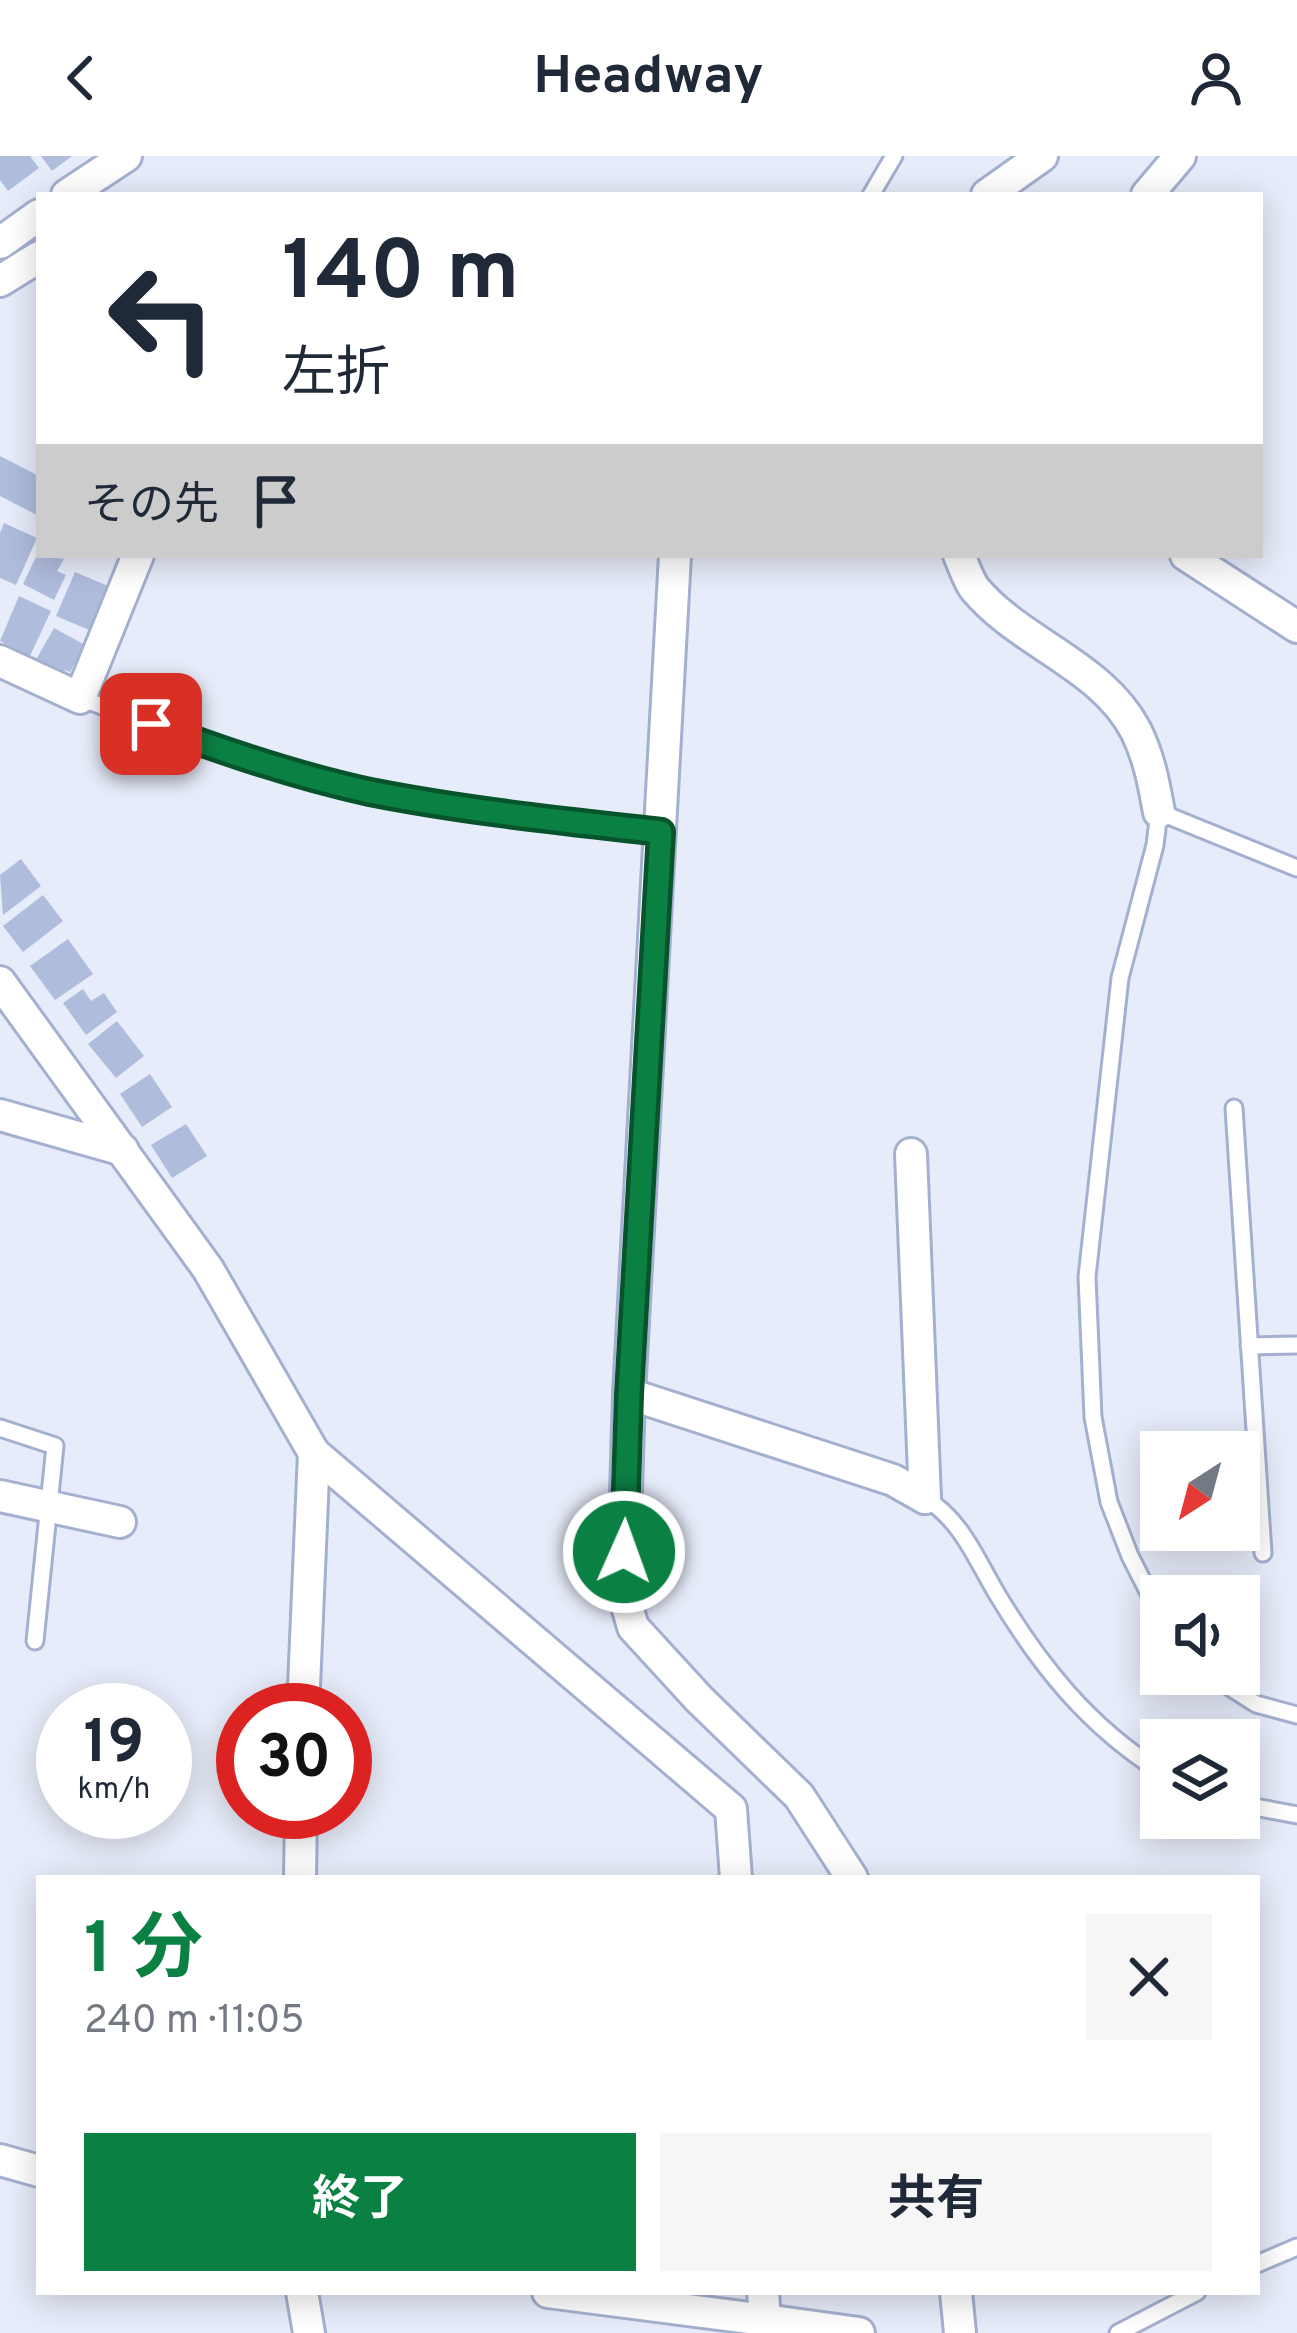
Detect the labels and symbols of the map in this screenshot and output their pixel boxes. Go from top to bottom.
pin [100,673,202,775]
north arrow [1140,1431,1260,1551]
position arrow [561,1489,687,1615]
speed limit sign: 30 [216,1683,372,1839]

